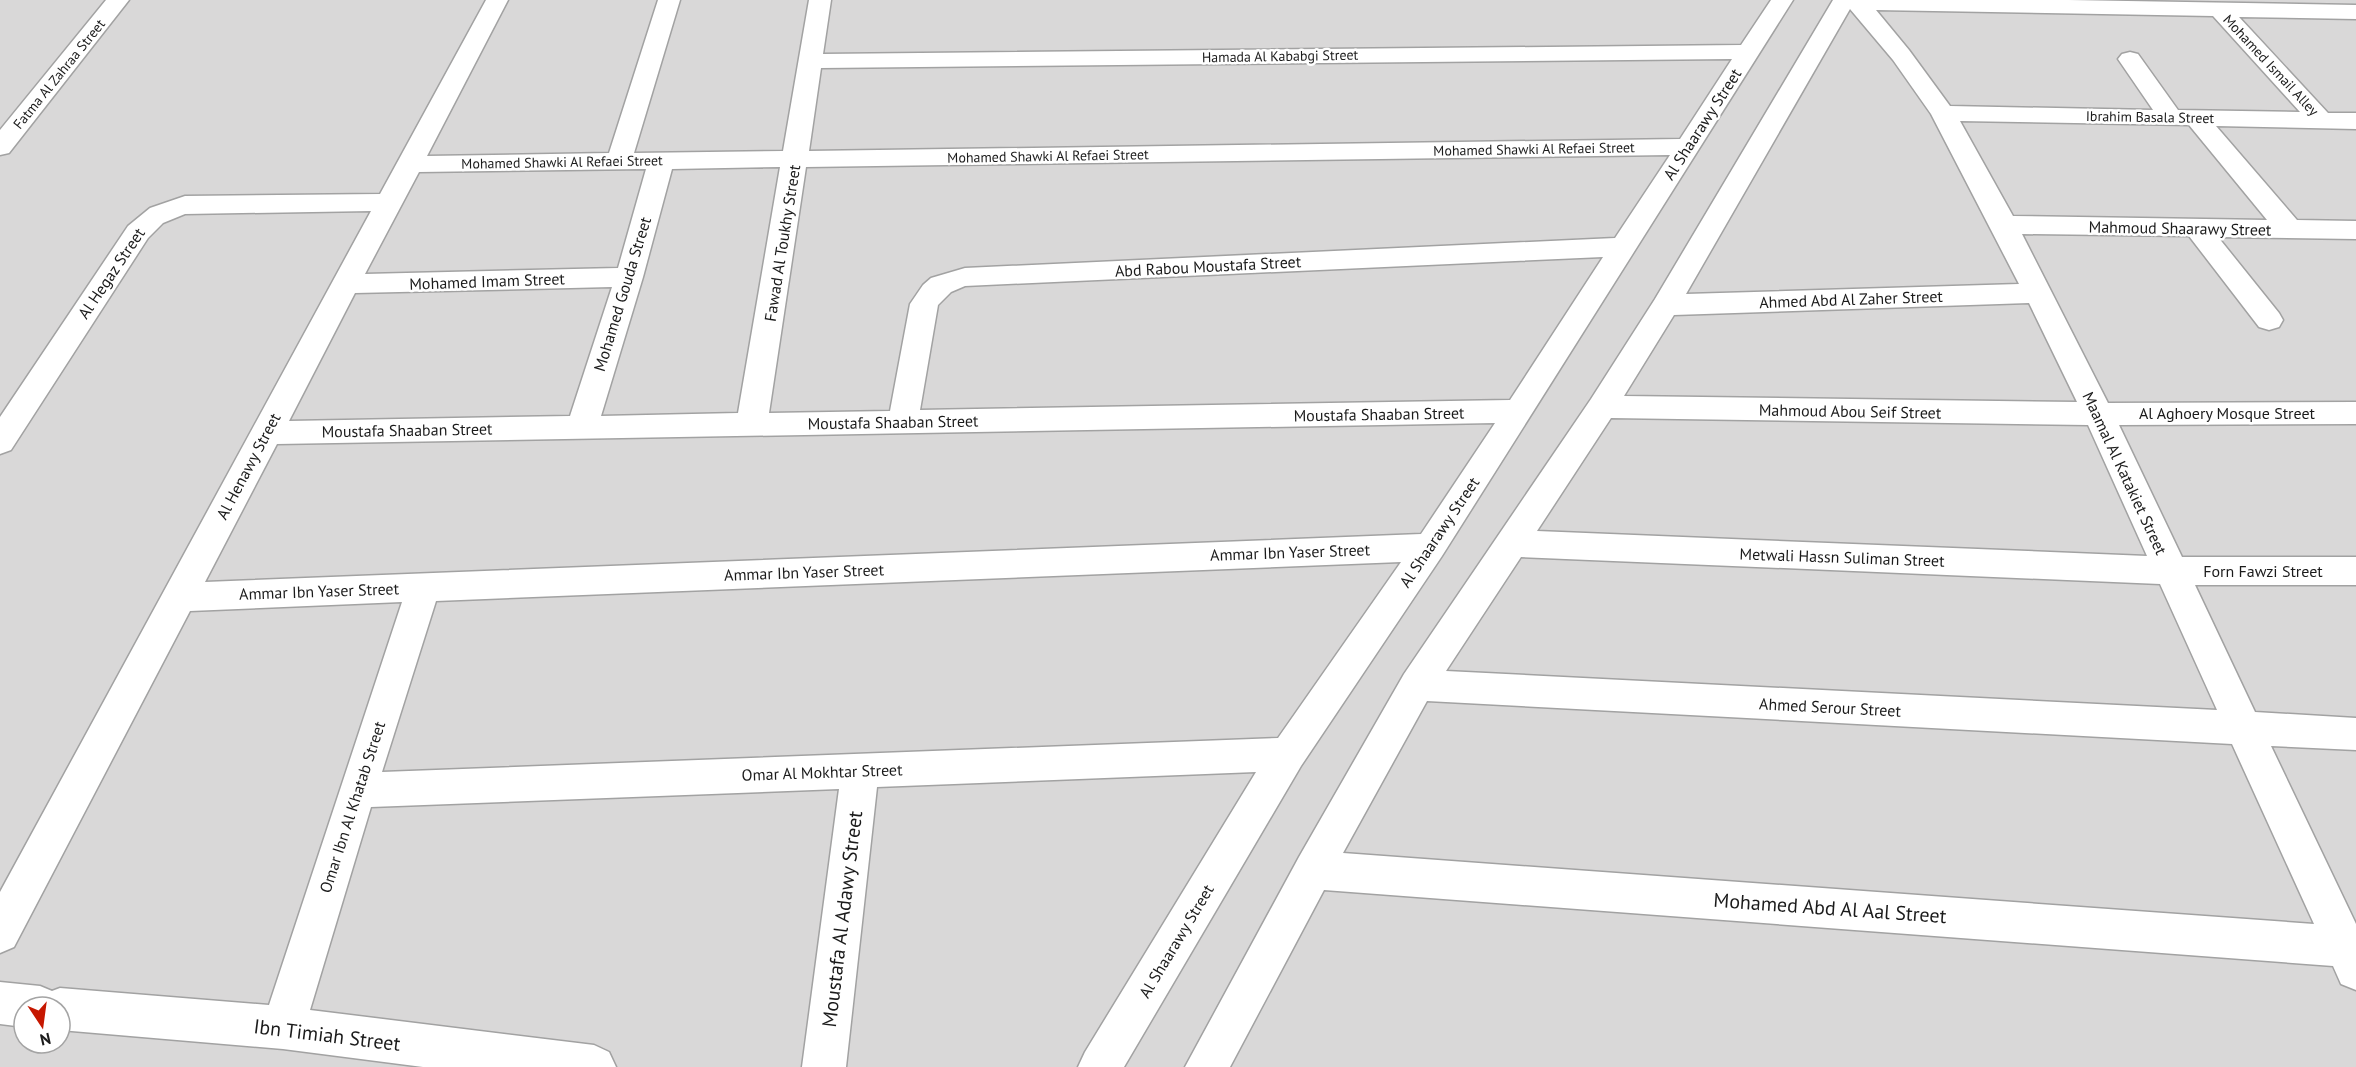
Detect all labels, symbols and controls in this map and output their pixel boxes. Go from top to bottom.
street label: Mohamed Ismail Alley [2219,11,2323,120]
street label: Fatma Al Zahraa Street [9,15,109,133]
street label: Hamada Al Kababgi Street [1202,46,1359,66]
street label: Al Shaarawy Street [1659,64,1746,183]
street label: Ibrahim Basala Street [2086,107,2215,127]
street label: Mohamed Shawki Al Refaei Street [1433,138,1635,160]
street label: Mohamed Shawki Al Refaei Street [947,145,1149,167]
street label: Mohamed Shawki Al Refaei Street [461,151,663,173]
street label: Fawad Al Toukhy Street [760,163,804,323]
street label: Mohamed Gouda Street [589,214,655,374]
street label: Mahmoud Shaarawy Street [2088,216,2272,240]
street label: Al Hegaz Street [73,223,149,322]
street label: Abd Rabou Moustafa Street [1114,251,1302,281]
street label: Mohamed Imam Street [409,268,566,294]
street label: Ahmed Abd Al Zaher Street [1759,286,1944,312]
street label: Maamal Al Katakiet Street [2078,388,2172,558]
street label: Mahmoud Abou Seif Street [1759,399,1942,423]
street label: Moustafa Shaaban Street [1293,403,1465,425]
street label: Al Aghoery Mosque Street [2139,403,2316,423]
street label: Al Henawy Street [212,409,285,523]
street label: Moustafa Shaaban Street [807,411,979,433]
street label: Moustafa Shaaban Street [321,419,493,441]
street label: Al Shaarawy Street [1395,473,1484,591]
street label: Ammar Ibn Yaser Street [1210,539,1371,565]
street label: Metwali Hassn Suliman Street [1739,543,1945,571]
street label: Ammar Ibn Yaser Street [724,559,885,585]
street label: Forn Fawzi Street [2203,561,2323,581]
street label: Ammar Ibn Yaser Street [239,578,400,604]
street label: Ahmed Serour Street [1759,693,1902,721]
street label: Omar Ibn Al Khatab Street [315,718,389,895]
street label: Omar Al Mokhtar Street [741,759,903,785]
street label: Moustafa Al Adawy Street [816,809,868,1029]
street label: Al Shaarawy Street [1134,880,1218,1001]
street label: Mohamed Abd Al Aal Street [1713,887,1948,929]
north arrow [12,995,72,1055]
street label: Ibn Timiah Street [252,1013,402,1057]
text: N [38,1029,53,1051]

